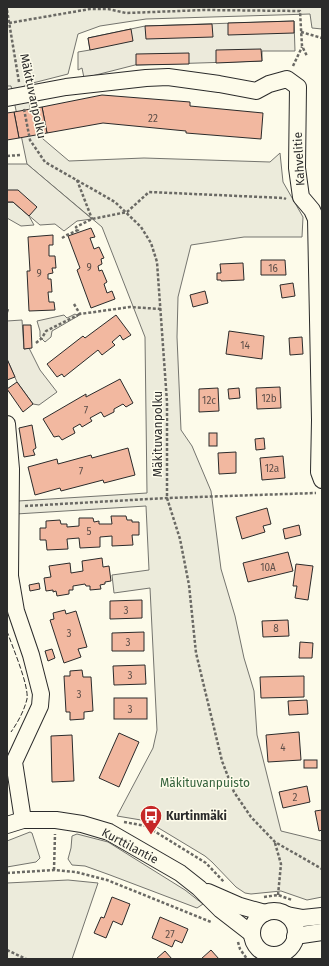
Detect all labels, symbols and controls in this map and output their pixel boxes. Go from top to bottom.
street label: Mäkituvanpolku [17,52,49,140]
house number: 22 [148,113,158,125]
street label: Kahvelitie [291,132,307,186]
house number: 9 [86,262,92,274]
house number: 16 [268,263,278,275]
house number: 9 [36,268,42,280]
house number: 14 [240,340,251,352]
street label: Mäkituvanpolku [151,391,165,477]
house number: 12b [261,393,277,405]
house number: 12c [202,395,216,407]
house number: 7 [84,405,89,417]
house number: 12a [265,463,279,475]
house number: 7 [79,466,84,478]
house number: 5 [86,526,92,538]
house number: 10A [260,562,276,574]
house number: 3 [124,605,129,617]
house number: 8 [273,623,279,635]
house number: 3 [67,628,72,640]
house number: 3 [126,637,131,649]
house number: 3 [128,670,133,682]
house number: 3 [77,689,82,701]
house number: 3 [128,704,133,716]
house number: 4 [280,742,286,754]
park label: Mäkituvanpuisto [160,776,250,790]
house number: 2 [293,792,298,804]
bus stop icon: Kurtinmäki [138,803,164,836]
place label: Kurtinmäki [166,809,227,823]
street label: Kurttilantie [99,825,161,867]
house number: 27 [165,929,175,941]

